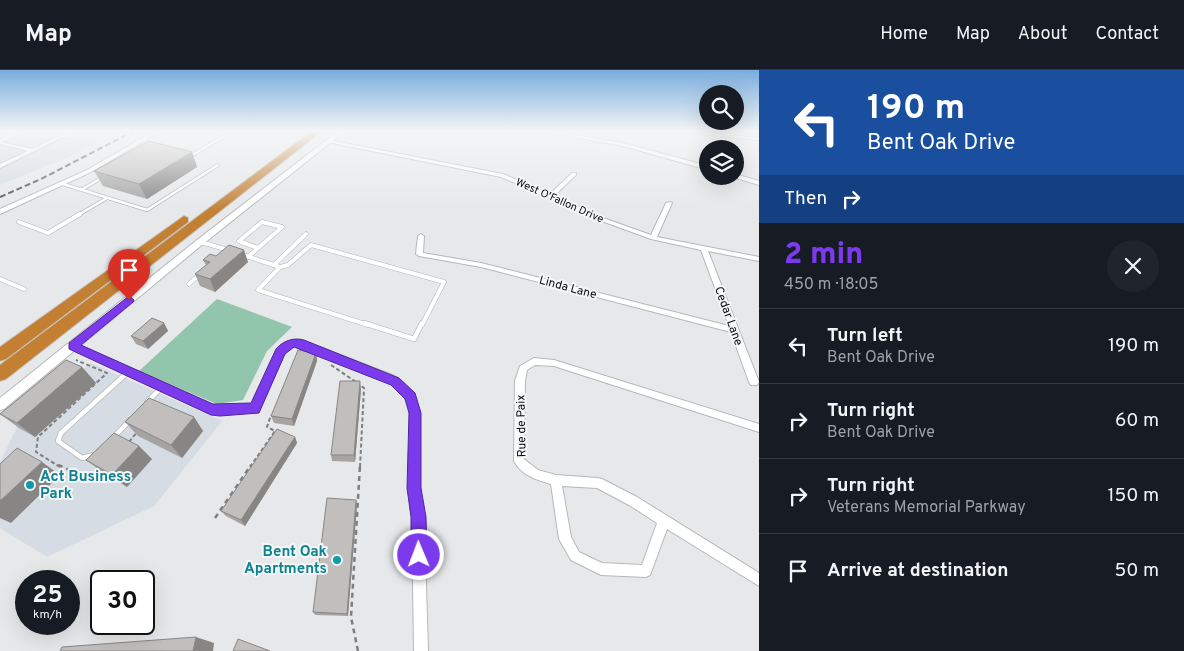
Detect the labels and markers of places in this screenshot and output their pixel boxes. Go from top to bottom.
pin [108,249,150,300]
place label: Act Business Park [40,468,131,504]
marker: Act Business Park [24,479,36,491]
place label: Bent Oak Apartments [244,543,327,579]
marker: Bent Oak Apartments [331,554,343,566]

